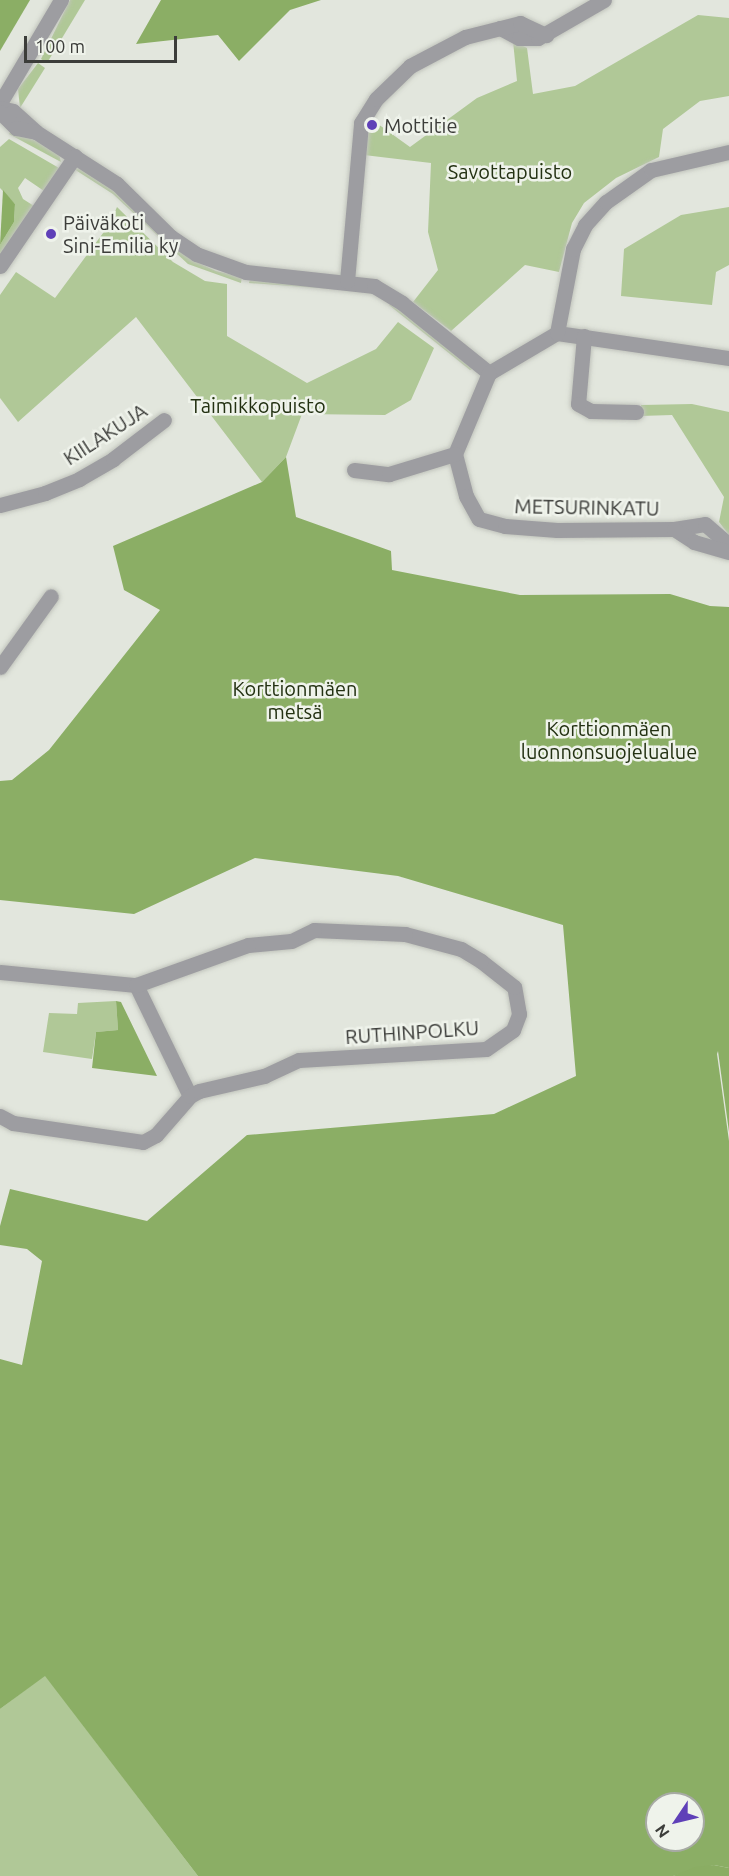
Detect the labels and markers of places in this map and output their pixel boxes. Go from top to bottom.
place label: Mottitie [384,113,457,137]
marker: Mottitie [365,118,379,132]
place label: Päiväkoti Sini-Emilia ky [63,210,178,257]
marker: Päiväkoti Sini-Emilia ky [44,227,58,241]

